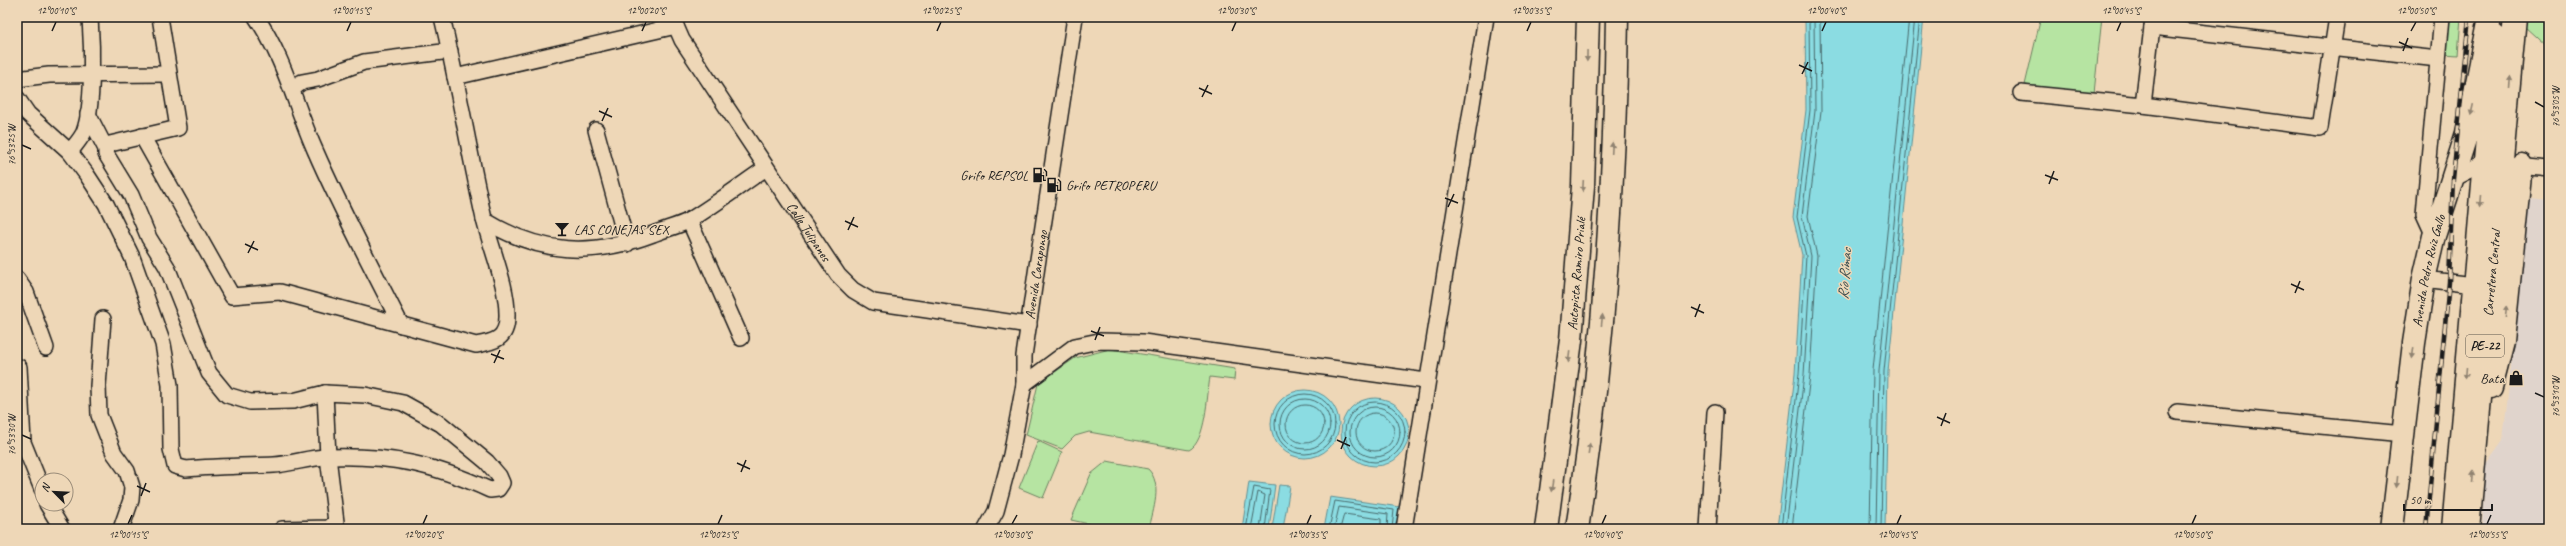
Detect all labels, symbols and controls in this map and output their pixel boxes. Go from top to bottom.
text: 12°00'10"S [37,4,77,17]
text: 12°00'15"S [332,4,372,17]
text: 12°00'20"S [627,4,667,17]
text: 12°00'25"S [922,4,962,17]
text: 12°00'30"S [1217,4,1257,17]
text: 12°00'35"S [1512,4,1552,17]
text: 12°00'40"S [1807,4,1847,17]
text: 12°00'45"S [2102,4,2142,17]
text: 12°00'50"S [2397,4,2437,17]
one-way arrow [1584,50,1590,63]
one-way arrow [2506,76,2513,88]
text: 76°53'05"W [2549,85,2562,127]
one-way arrow [2469,104,2475,117]
text: 76°53'25"W [5,123,18,165]
one-way arrow [1609,142,1616,154]
fuel station icon: Grifo REPSOL [1031,166,1049,184]
place label: Grifo REPSOL [960,167,1028,184]
fuel station icon: Grifo PETROPERU [1045,176,1063,194]
place label: Grifo PETROPERU [1066,177,1159,194]
one-way arrow [1579,180,1586,192]
one-way arrow [2477,195,2484,207]
street label: Calle Tulipanes [783,199,836,265]
street label: Avenida Pedro Ruiz Gallo [2408,211,2449,328]
street label: Autopista Ramiro Prialé [1563,214,1589,331]
bar icon: LAS CONEJAS SEX [553,220,571,238]
place label: LAS CONEJAS SEX [574,221,671,238]
street label: Carretera Central [2479,227,2504,317]
street label: Avenida Carapongo [1021,228,1051,320]
water label: Río Rímac [1834,246,1856,300]
one-way arrow [2503,306,2509,319]
one-way arrow [1599,314,1606,326]
road number: PE-22 [2466,335,2504,357]
one-way arrow [2409,346,2416,359]
one-way arrow [1566,351,1572,363]
one-way arrow [2462,367,2469,379]
shop icon: Bata [2507,369,2525,387]
place label: Bata [2480,370,2505,387]
text: 76°53'10"W [2549,375,2562,417]
text: 76°53'30"W [5,413,18,455]
one-way arrow [1586,443,1592,455]
one-way arrow [2469,470,2476,482]
north arrow [34,472,74,512]
one-way arrow [2394,476,2400,488]
text: N [37,480,54,494]
one-way arrow [1549,480,1555,492]
scale bar [2404,486,2492,512]
text: 50 m [2410,492,2432,508]
text: 12°00'15"S [109,528,149,541]
text: 12°00'20"S [404,528,444,541]
text: 12°00'25"S [699,528,739,541]
text: 12°00'30"S [993,528,1033,541]
text: 12°00'35"S [1288,528,1328,541]
text: 12°00'40"S [1583,528,1623,541]
text: 12°00'45"S [1878,528,1918,541]
text: 12°00'50"S [2173,528,2213,541]
text: 12°00'55"S [2468,528,2508,541]

